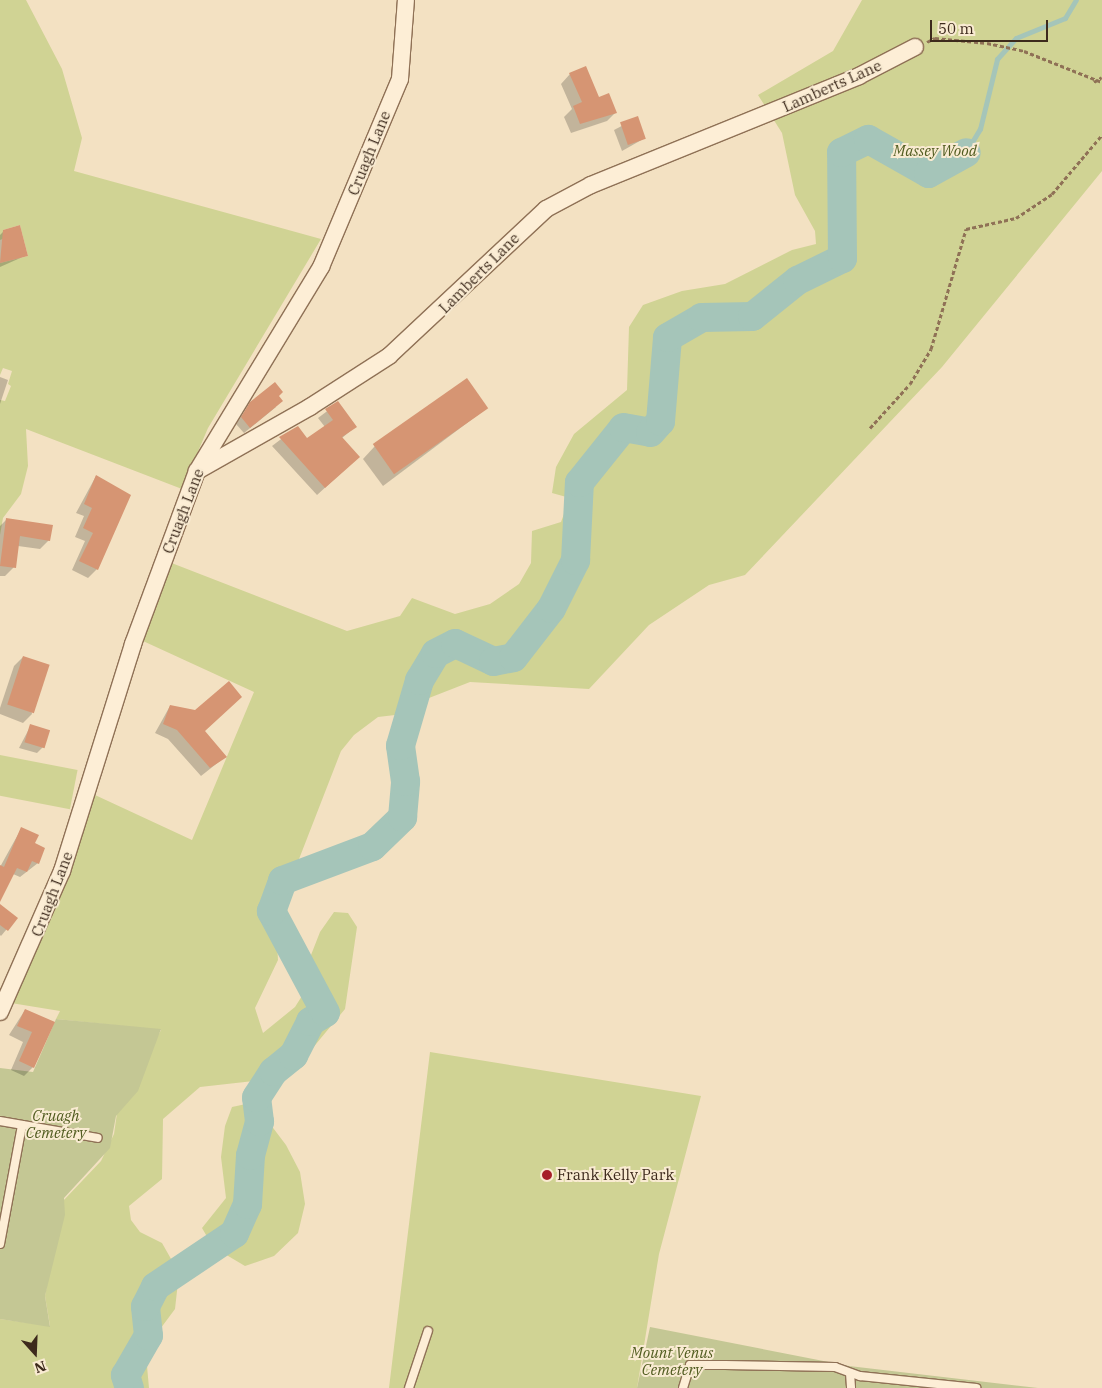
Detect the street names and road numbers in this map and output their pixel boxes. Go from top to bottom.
street label: Lamberts Lane [780,56,884,116]
street label: Cruagh Lane [344,108,394,198]
street label: Lamberts Lane [435,229,523,317]
street label: Cruagh Lane [159,466,207,556]
street label: Cruagh Lane [28,849,76,939]

